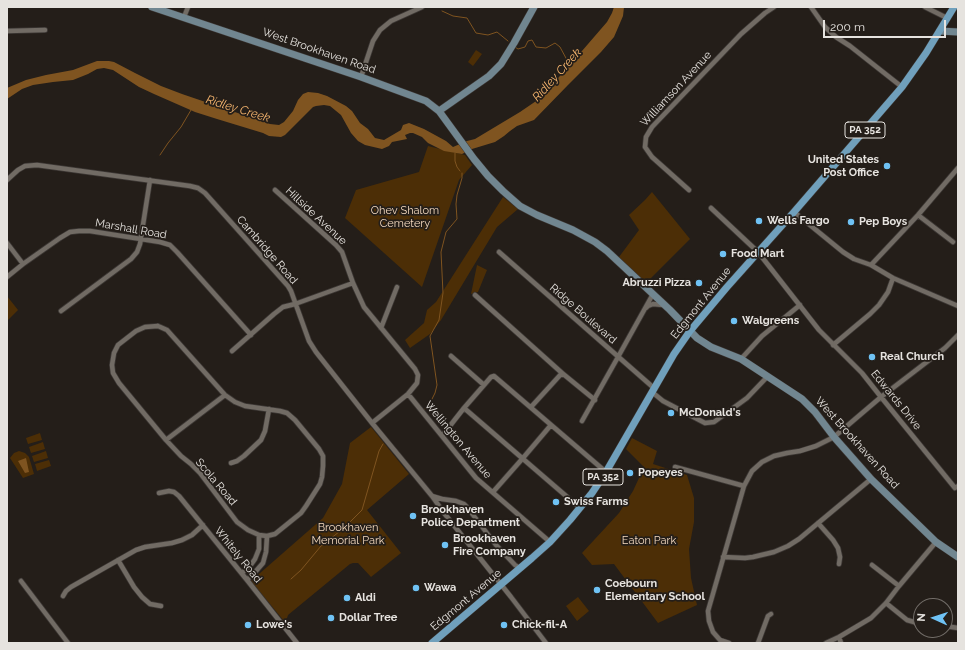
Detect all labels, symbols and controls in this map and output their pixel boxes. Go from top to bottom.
scale bar [825,12,948,38]
text: 200 m [830,20,865,34]
street label: West Brookhaven Road [261,25,377,77]
water label: Ridley Creek [529,45,585,105]
street label: Williamson Avenue [638,49,714,129]
water label: Ridley Creek [204,92,272,126]
road number: PA 352 [845,122,885,138]
place label: United States Post Office [808,153,879,179]
marker: United States Post Office [882,161,892,171]
street label: Hillside Avenue [283,184,349,248]
park label: Ohev Shalom Cemetery [371,204,439,230]
street label: Cambridge Road [234,213,300,287]
place label: Wells Fargo [767,214,829,228]
place label: Pep Boys [859,215,907,229]
street label: Marshall Road [94,216,168,242]
marker: Wells Fargo [754,216,764,226]
marker: Pep Boys [846,217,856,227]
place label: Food Mart [731,247,784,261]
marker: Food Mart [718,249,728,259]
street label: Edgmont Avenue [668,265,734,341]
place label: Abruzzi Pizza [622,276,691,290]
marker: Abruzzi Pizza [694,278,704,288]
street label: Ridge Boulevard [547,281,619,347]
place label: Walgreens [742,314,799,328]
marker: Walgreens [729,316,739,326]
place label: Real Church [880,350,944,364]
marker: Real Church [867,352,877,362]
street label: Edwards Drive [868,367,924,433]
street label: West Brookhaven Road [812,394,902,492]
street label: Wellington Avenue [422,399,494,481]
place label: McDonald's [679,406,741,420]
marker: McDonald's [666,408,676,418]
street label: Scola Road [193,456,239,508]
place label: Popeyes [638,466,683,480]
marker: Popeyes [625,468,635,478]
road number: PA 352 [583,469,623,485]
place label: Swiss Farms [564,495,628,509]
marker: Swiss Farms [551,497,561,507]
place label: Brookhaven Police Department [421,503,520,529]
marker: Brookhaven Police Department [408,511,418,521]
park label: Brookhaven Memorial Park [311,521,385,547]
street label: Whitely Road [211,524,265,586]
place label: Brookhaven Fire Company [453,532,526,558]
park label: Eaton Park [622,534,676,548]
marker: Brookhaven Fire Company [440,540,450,550]
street label: Edgmont Avenue [428,567,504,633]
place label: Coebourn Elementary School [605,577,705,603]
place label: Wawa [424,581,456,595]
marker: Wawa [411,583,421,593]
marker: Coebourn Elementary School [592,585,602,595]
place label: Aldi [355,591,376,605]
marker: Aldi [342,593,352,603]
north arrow [913,598,953,638]
place label: Dollar Tree [339,611,397,625]
marker: Dollar Tree [326,613,336,623]
text: N [915,613,928,622]
place label: Lowe's [256,618,292,632]
place label: Chick-fil-A [512,618,567,632]
marker: Lowe's [243,620,253,630]
marker: Chick-fil-A [499,620,509,630]

